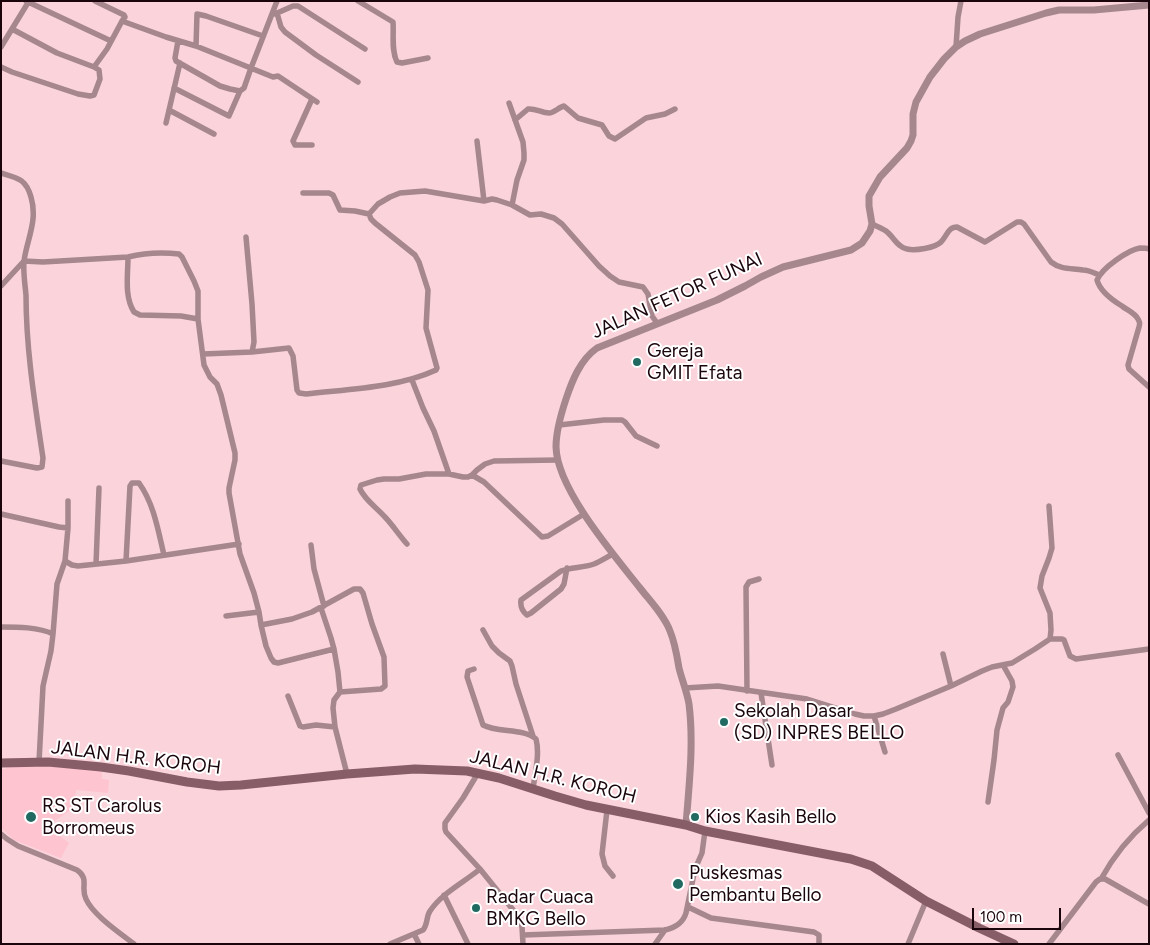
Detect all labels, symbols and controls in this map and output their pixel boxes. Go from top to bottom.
street label: JALAN FETOR FUNAI [588,248,766,344]
place label: Gereja GMIT Efata [647,340,743,384]
marker: Gereja GMIT Efata [631,356,643,368]
place label: Sekolah Dasar (SD) INPRES BELLO [734,700,904,744]
marker: Sekolah Dasar (SD) INPRES BELLO [718,716,730,728]
street label: JALAN H.R. KOROH [50,736,222,780]
street label: JALAN H.R. KOROH [467,745,639,809]
place label: RS ST Carolus Borromeus [42,795,162,839]
place label: Kios Kasih Bello [705,806,837,828]
marker: RS ST Carolus Borromeus [24,810,38,824]
marker: Kios Kasih Bello [689,811,701,823]
place label: Puskesmas Pembantu Bello [689,862,822,906]
marker: Puskesmas Pembantu Bello [671,877,685,891]
place label: Radar Cuaca BMKG Bello [486,886,593,930]
scale bar [975,898,1064,930]
marker: Radar Cuaca BMKG Bello [470,902,482,914]
text: 100 m [980,908,1022,926]

